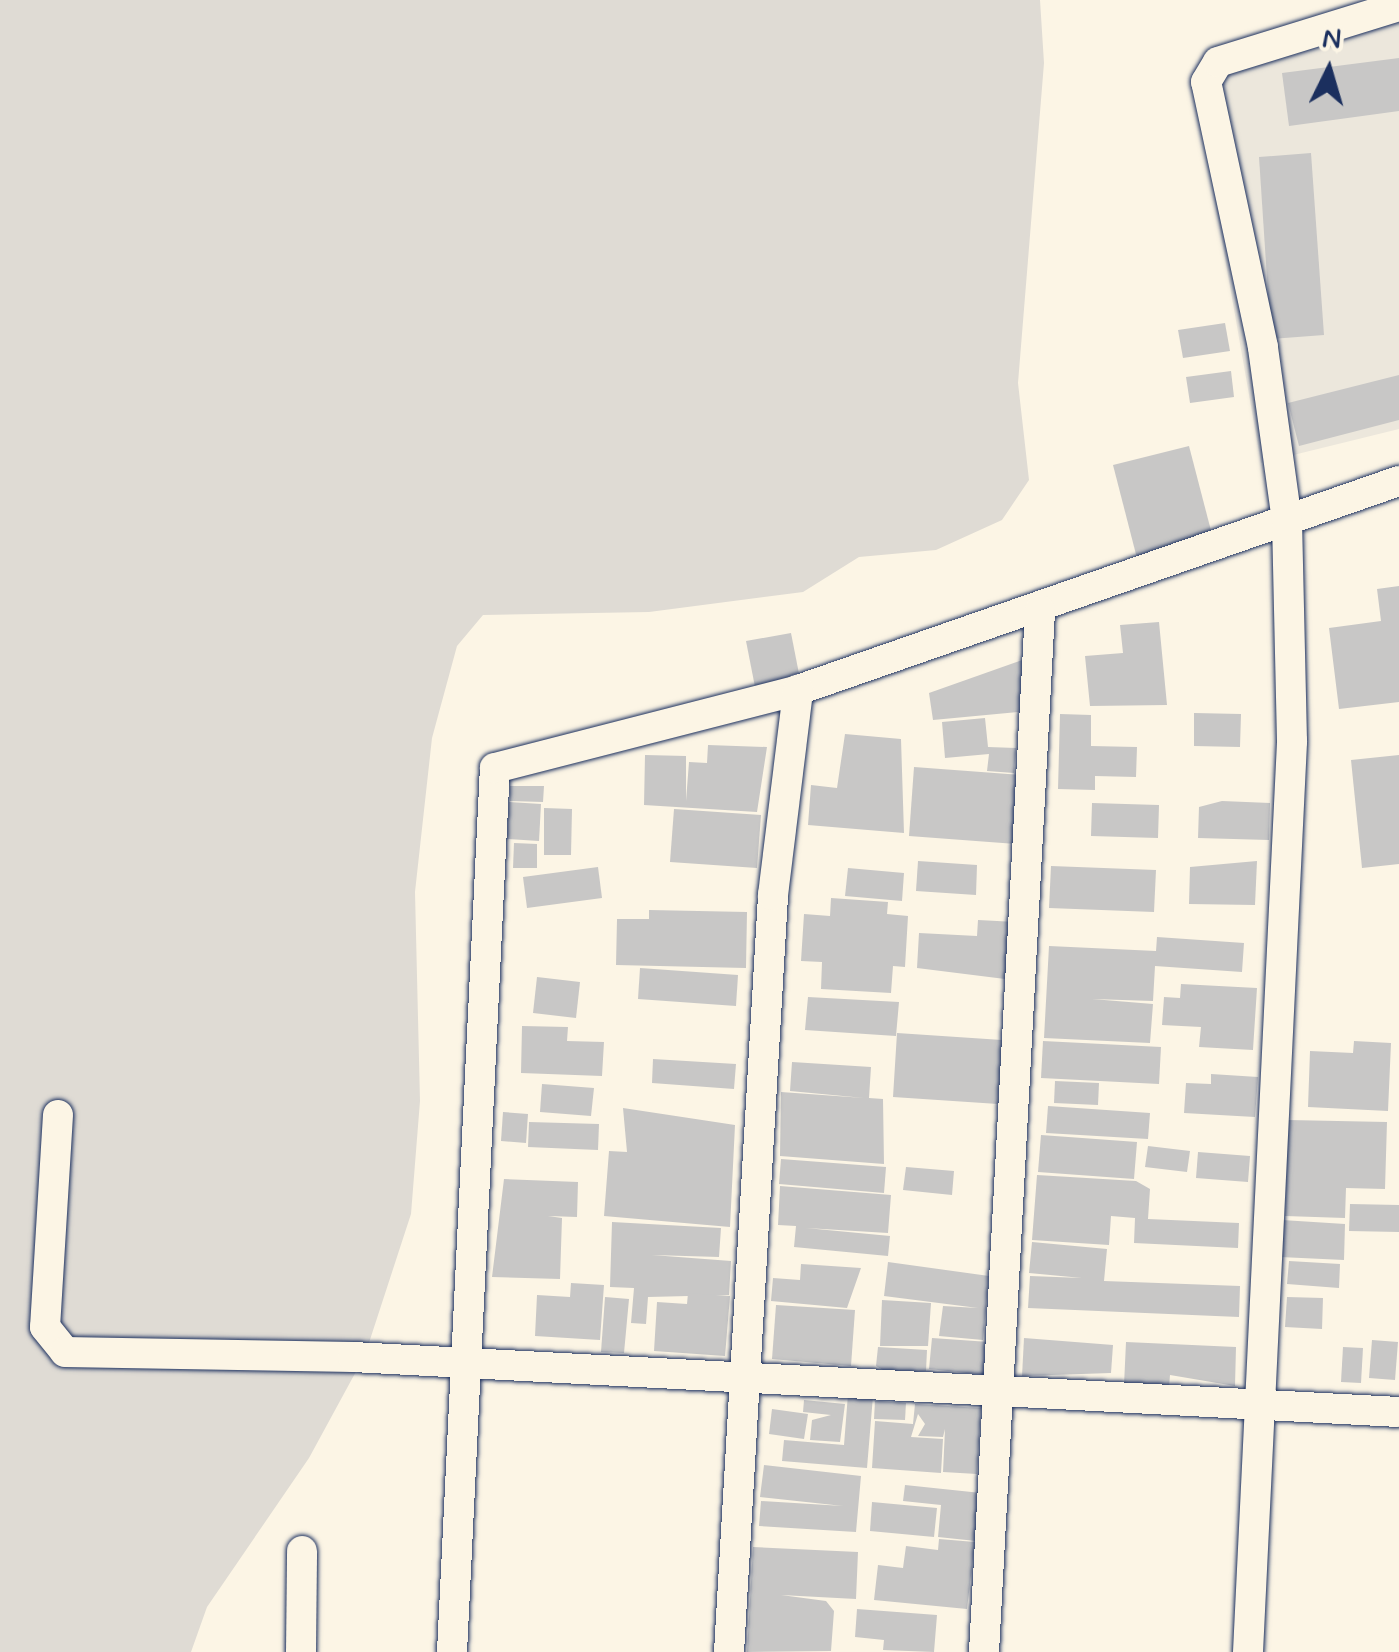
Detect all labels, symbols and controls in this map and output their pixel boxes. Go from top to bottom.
north arrow [1279,20,1379,120]
text: N [1321,20,1343,59]

